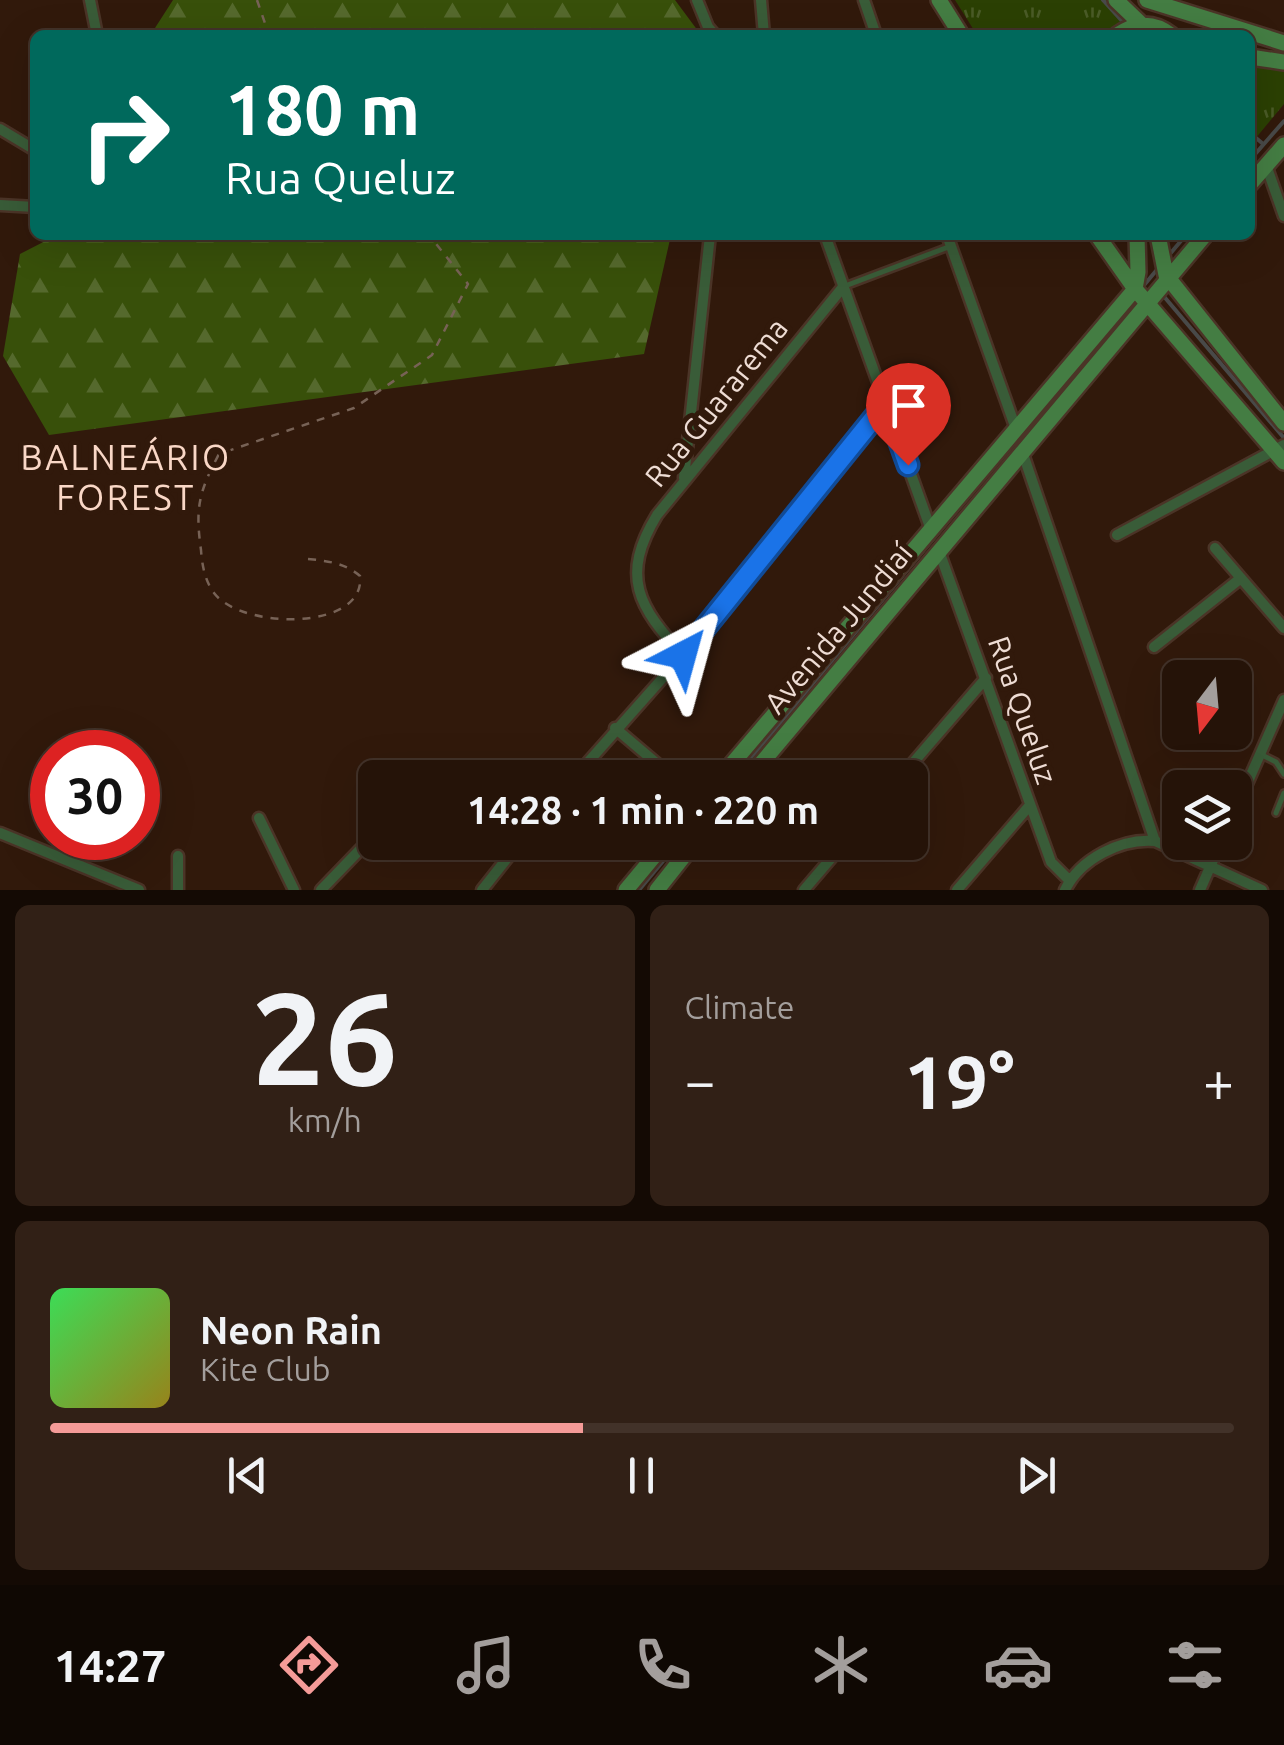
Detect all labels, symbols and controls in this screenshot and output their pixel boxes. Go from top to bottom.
icon: right [60,70,190,200]
text: 180 m [225,70,420,148]
text: Rua Queluz [225,152,456,203]
street label: Rua Guararema [638,311,794,493]
pin [866,363,951,466]
icon: arrive [881,378,936,433]
district label: BALNEÁRIO FOREST [20,436,232,517]
street label: Avenida Jundiaí [757,536,919,720]
position arrow [631,603,735,707]
street label: Rua Queluz [982,632,1064,788]
north arrow [1162,660,1252,750]
map controls [1162,660,1252,860]
speed limit sign: 30 [30,730,160,860]
button: layers [1162,770,1252,860]
text: 14:28 · 1 min · 220 m [467,789,819,831]
text: 26 [251,964,398,1110]
text: Climate [685,989,795,1025]
text: 19° [904,1039,1015,1123]
text: − [685,1050,716,1111]
text: + [1203,1050,1234,1111]
text: km/h [288,1102,362,1138]
text: Neon Rain [200,1309,382,1351]
text: Kite Club [200,1351,330,1387]
icon: previous [220,1448,275,1503]
icon: pause [614,1448,669,1503]
icon: next [1009,1448,1064,1503]
icon: directions [274,1630,344,1700]
icon: music [451,1630,521,1700]
icon: phone [628,1630,698,1700]
icon: climate [806,1630,876,1700]
icon: car [983,1630,1053,1700]
icon: filters [1160,1630,1230,1700]
text: 14:27 [54,1640,166,1691]

